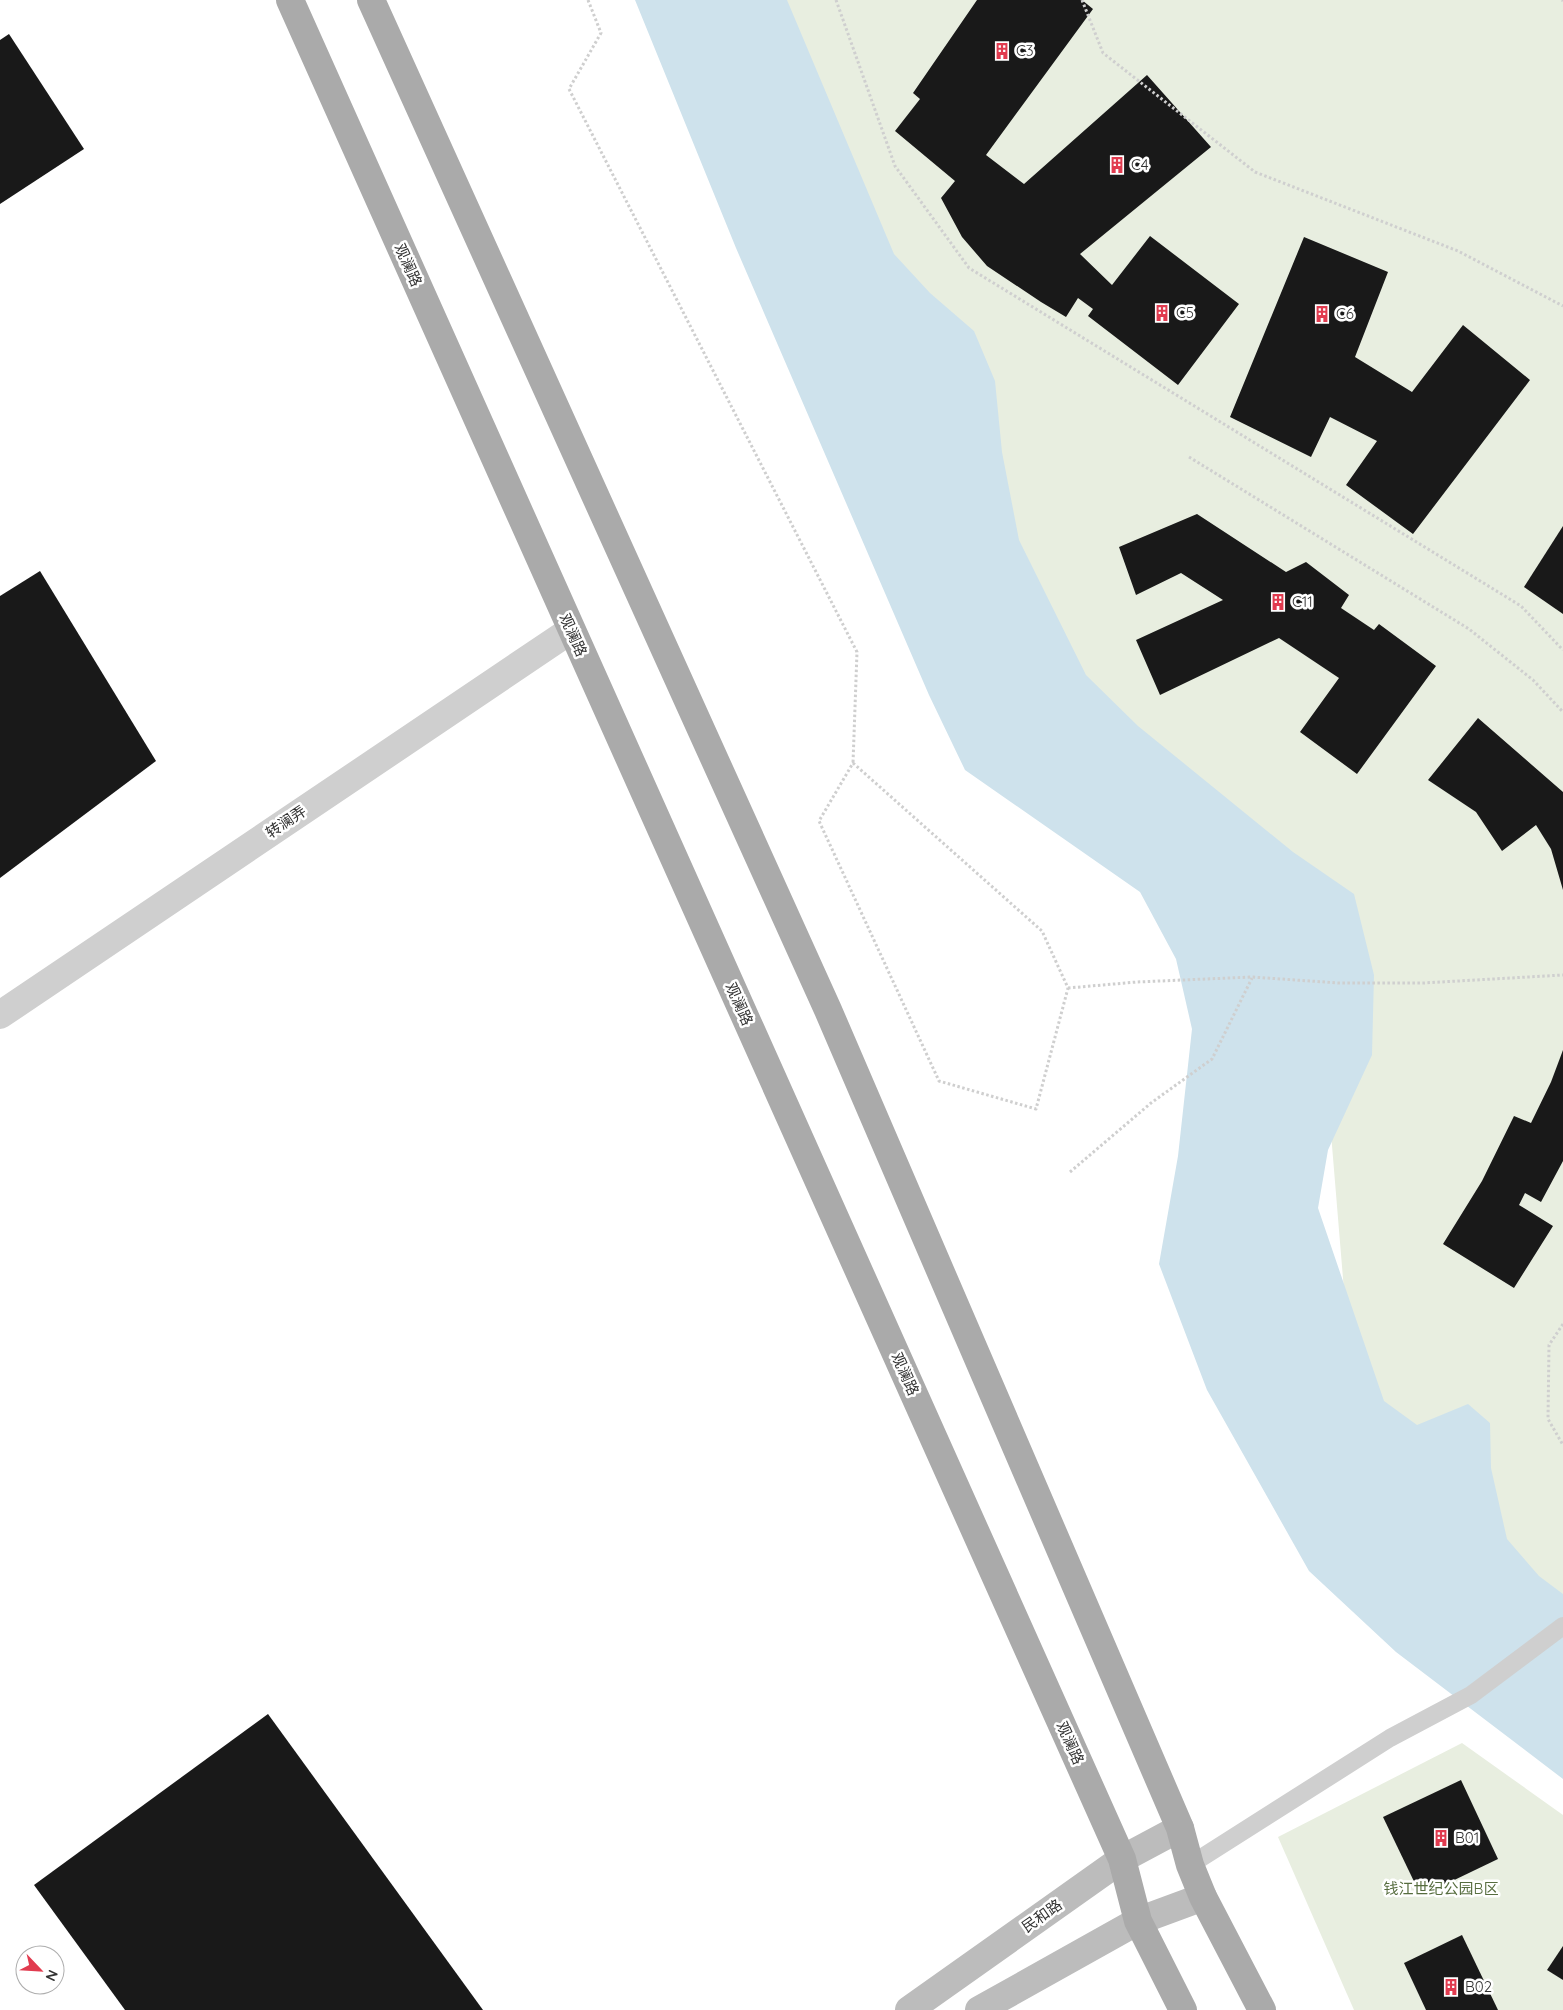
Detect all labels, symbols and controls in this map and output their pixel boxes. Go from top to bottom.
building icon: C3 [992,41,1012,61]
place label: C3 [1016,41,1034,60]
building icon: C4 [1107,155,1127,175]
place label: C4 [1131,155,1149,174]
street label: 观澜路 [391,240,426,289]
building icon: C5 [1152,303,1172,323]
place label: C5 [1176,303,1194,322]
building icon: C6 [1312,304,1332,324]
place label: C6 [1336,304,1354,323]
building icon: C11 [1268,592,1288,612]
place label: C11 [1292,592,1313,611]
street label: 观澜路 [556,610,591,659]
street label: 转澜弄 [262,801,310,842]
street label: 观澜路 [722,979,757,1028]
street label: 观澜路 [888,1349,923,1398]
street label: 观澜路 [1053,1718,1088,1767]
building icon: B01 [1431,1828,1451,1848]
place label: B01 [1455,1828,1479,1847]
park label: 钱江世纪公园B区 [1384,1879,1498,1898]
street label: 民和路 [1018,1895,1066,1936]
north arrow [15,1945,65,1995]
text: N [41,1967,62,1984]
building icon: B02 [1441,1977,1461,1997]
place label: B02 [1465,1977,1492,1996]

